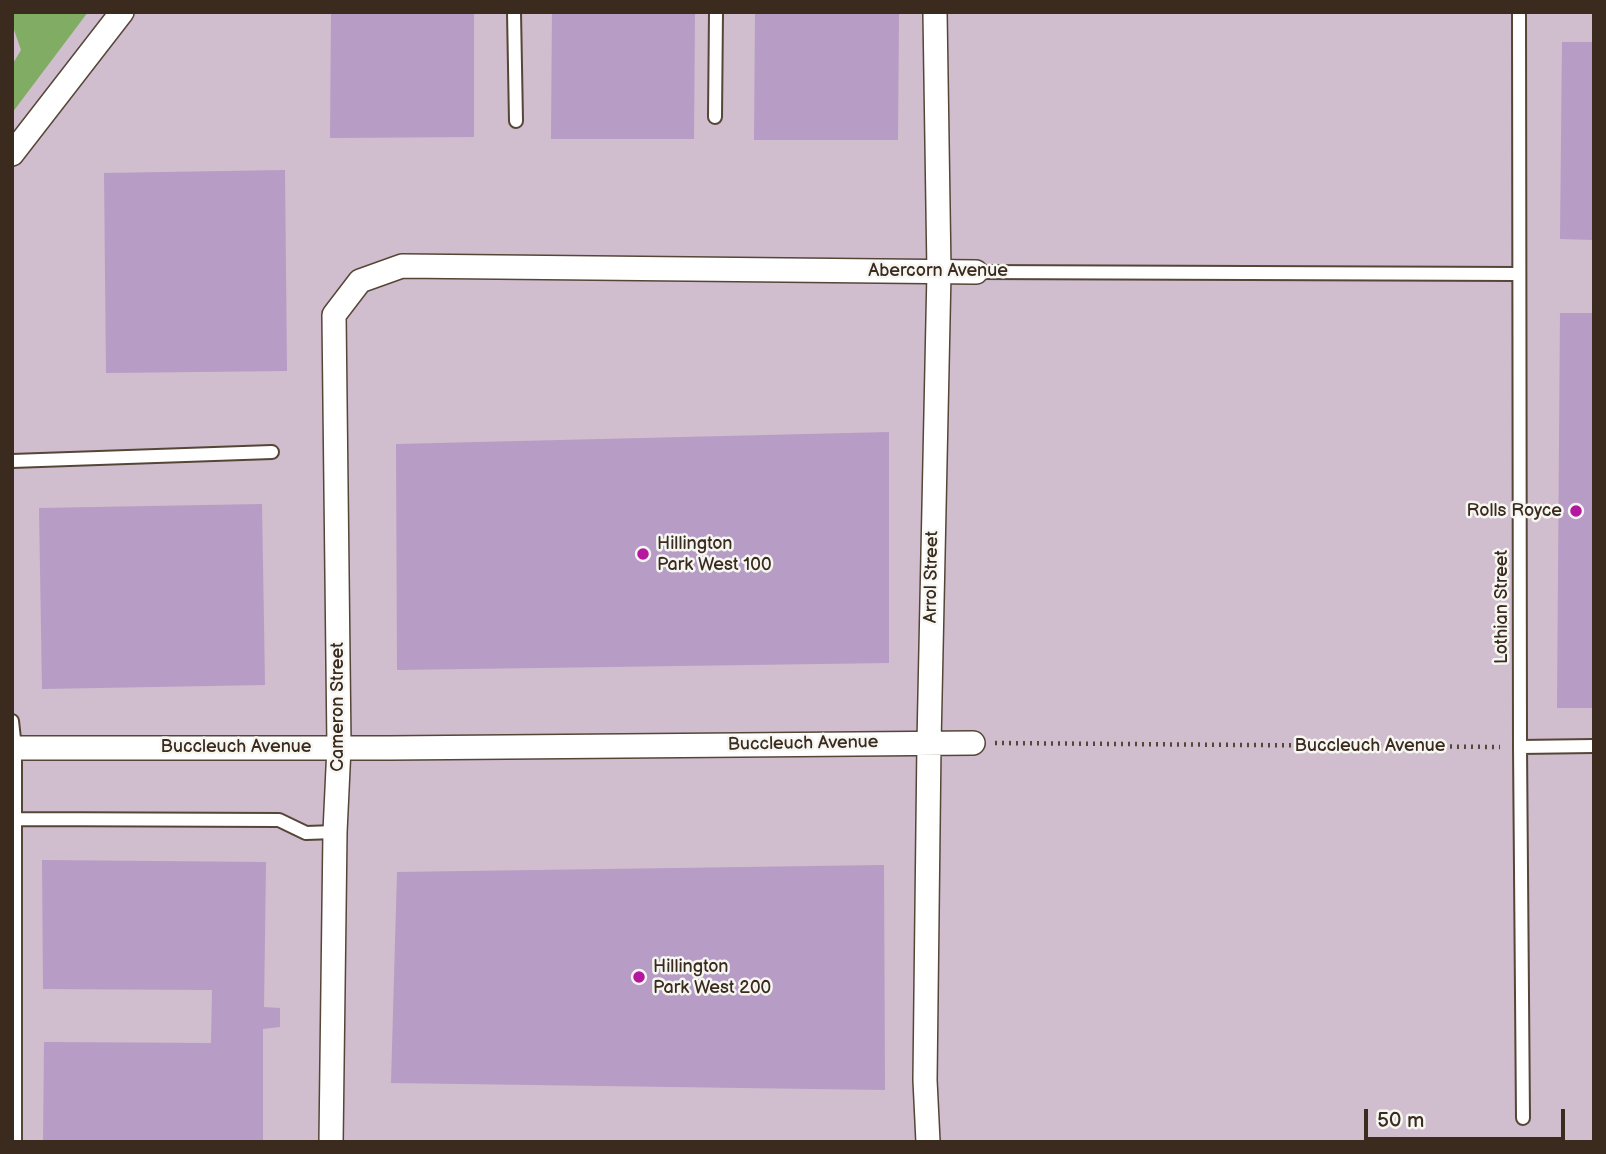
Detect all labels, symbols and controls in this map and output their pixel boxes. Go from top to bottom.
street label: Abercorn Avenue [868,260,1008,282]
place label: Rolls Royce [1466,500,1562,522]
marker: Rolls Royce [1568,503,1584,519]
street label: Arrol Street [920,531,944,623]
place label: Hillington Park West 100 [657,533,771,576]
marker: Hillington Park West 100 [635,546,651,562]
street label: Lothian Street [1491,550,1513,664]
street label: Cameron Street [327,642,349,772]
street label: Buccleuch Avenue [727,732,879,756]
street label: Buccleuch Avenue [1295,735,1445,757]
street label: Buccleuch Avenue [161,736,311,758]
place label: Hillington Park West 200 [653,956,771,998]
marker: Hillington Park West 200 [631,969,647,985]
scale bar [1368,1094,1569,1138]
text: 50 m [1377,1108,1424,1133]

